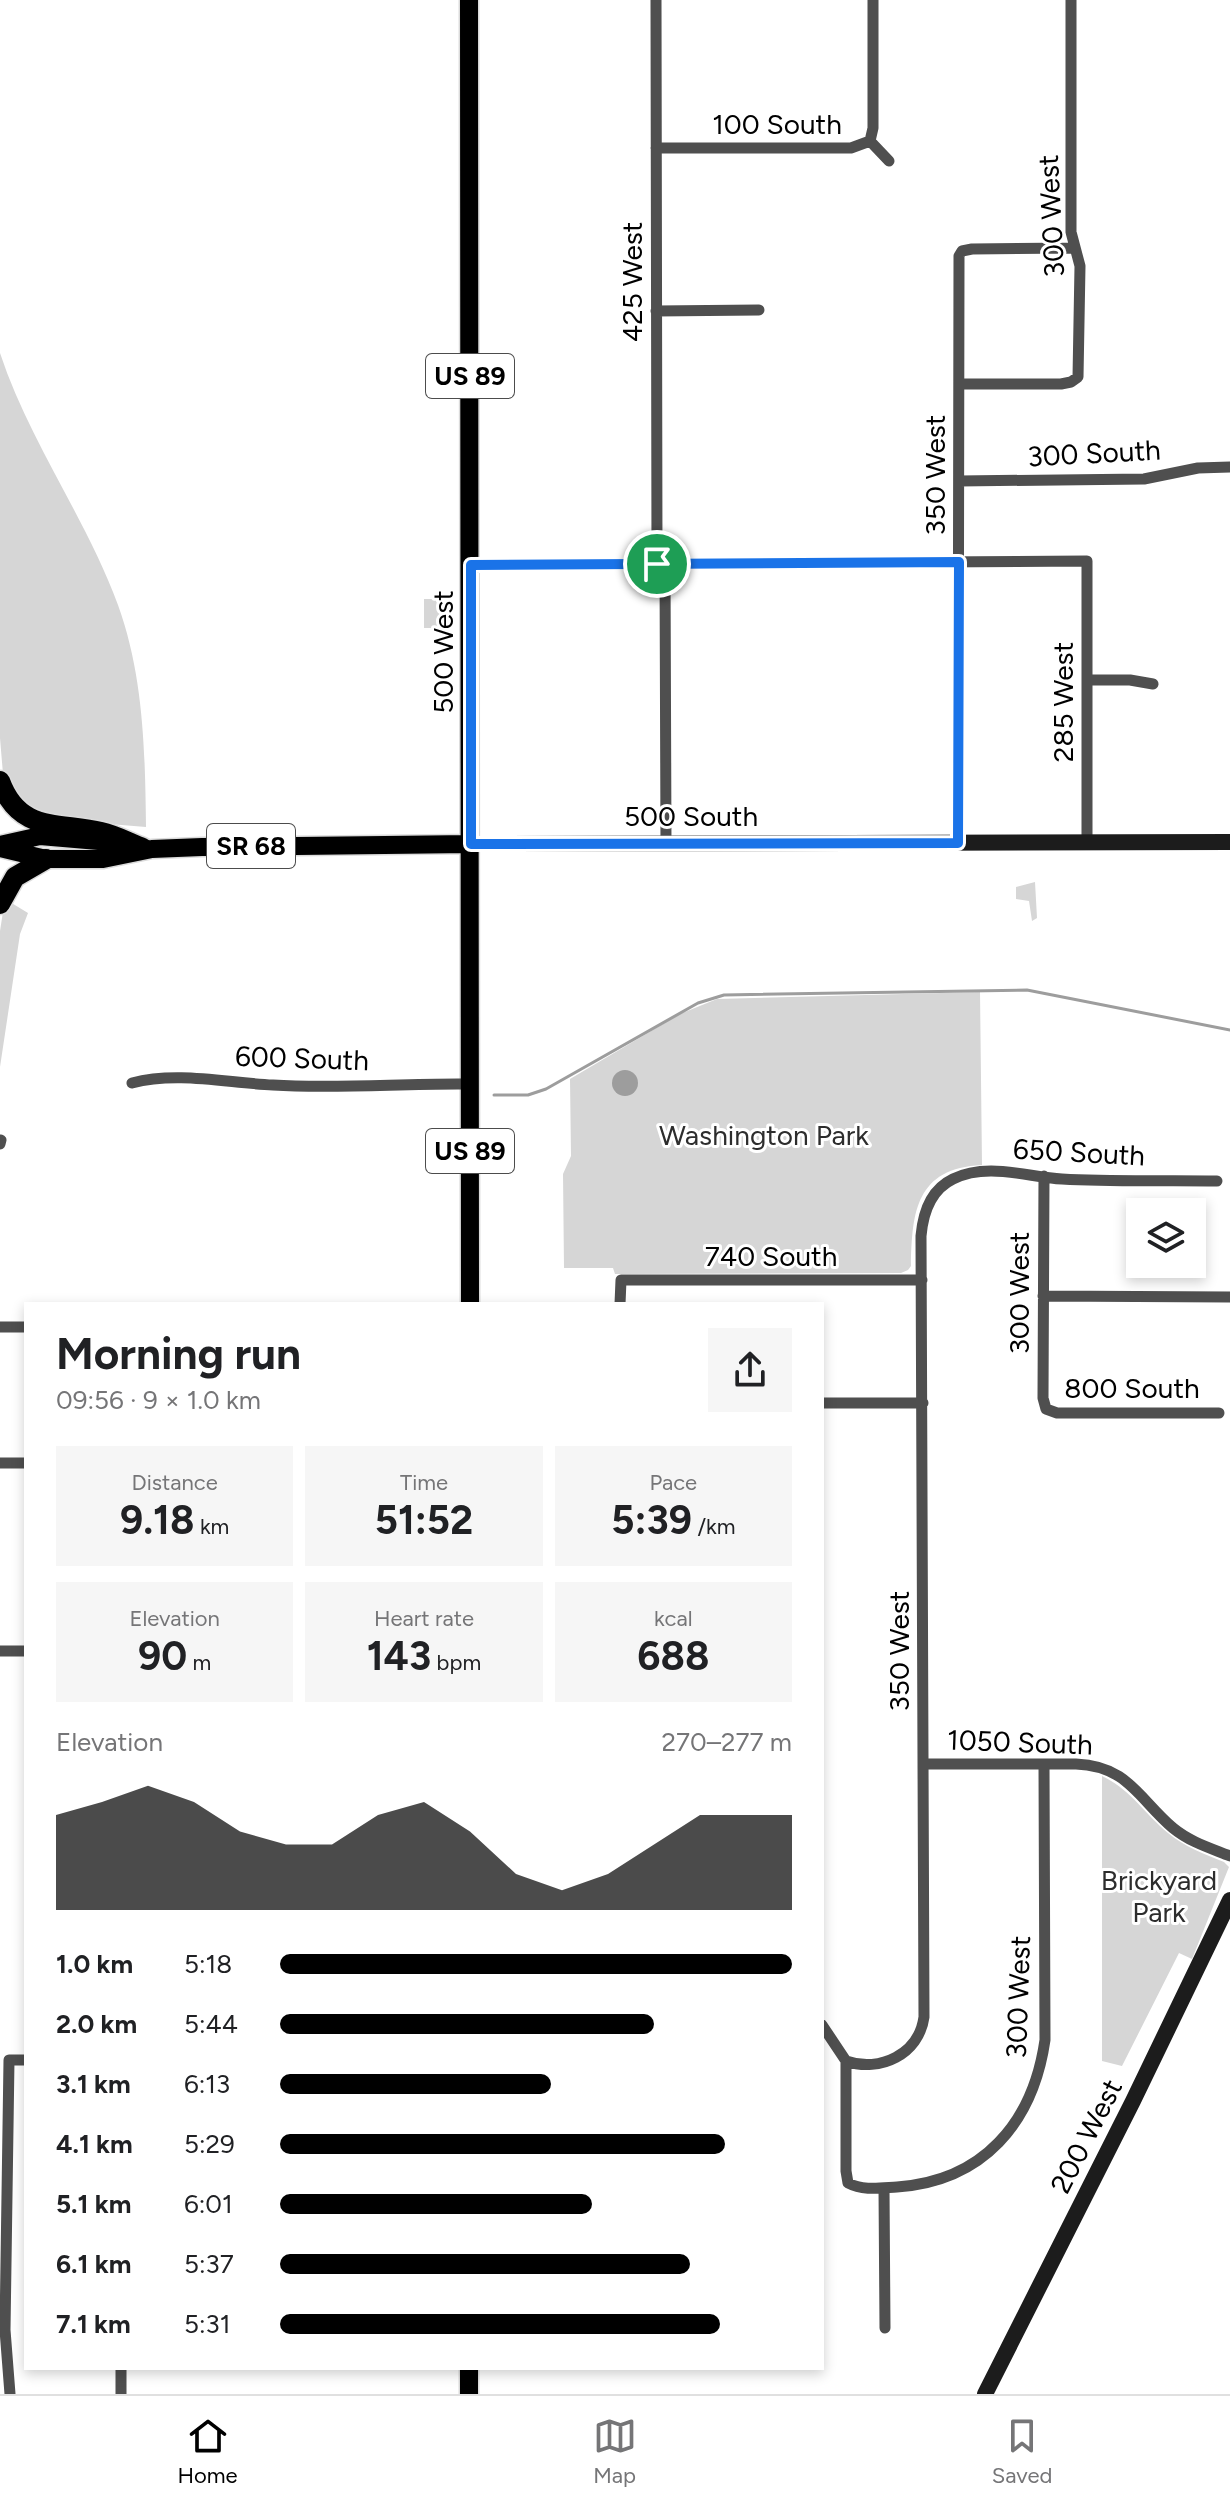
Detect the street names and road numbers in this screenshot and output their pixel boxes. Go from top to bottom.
street label: 100 South [712,107,842,141]
street label: 300 West [1031,154,1071,278]
street label: 425 West [615,222,649,342]
road number: US 89 [426,354,514,398]
street label: 350 West [918,415,952,535]
street label: 300 South [1027,433,1161,473]
street label: 500 West [426,590,460,714]
street label: 285 West [1046,642,1080,762]
street label: 500 South [624,799,758,833]
road number: SR 68 [207,824,295,868]
street label: 600 South [234,1039,370,1077]
road number: US 89 [426,1129,514,1173]
street label: 650 South [1012,1132,1146,1172]
street label: 300 West [1002,1232,1036,1354]
street label: 740 South [705,1239,837,1273]
street label: 800 South [1064,1371,1200,1405]
street label: 350 West [882,1591,916,1711]
street label: 1050 South [947,1722,1093,1762]
street label: 300 West [999,1935,1037,2059]
street label: 200 West [1043,2073,1129,2199]

